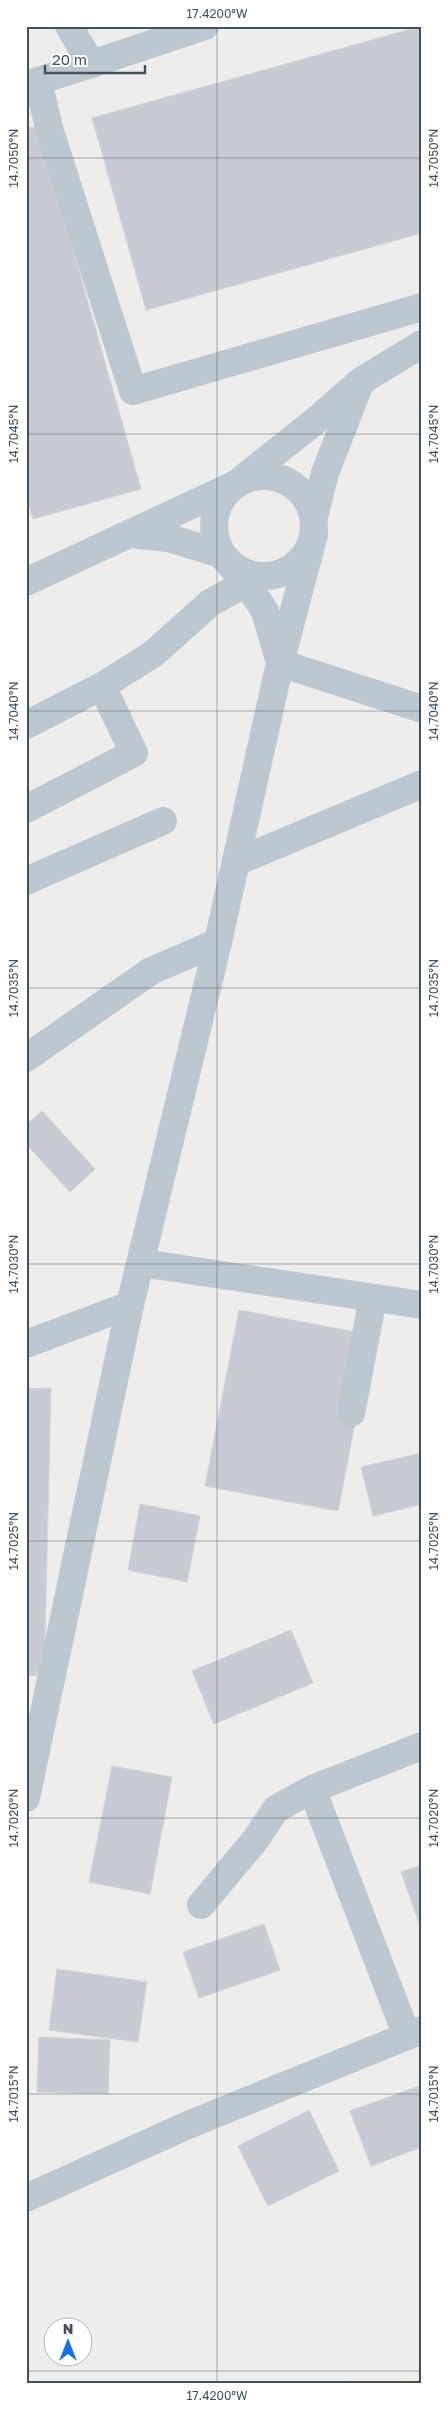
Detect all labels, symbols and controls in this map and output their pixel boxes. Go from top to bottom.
text: 17.4200°W [186,6,248,21]
scale bar [45,42,145,74]
text: 20 m [52,50,87,68]
text: 14.7050°N [6,129,21,187]
text: 14.7050°N [426,129,441,187]
text: 14.7045°N [6,405,21,463]
text: 14.7045°N [426,405,441,463]
text: 14.7040°N [6,681,21,741]
text: 14.7040°N [426,681,441,741]
text: 14.7035°N [6,959,21,1017]
text: 14.7035°N [426,959,441,1017]
text: 14.7030°N [6,1235,21,1293]
text: 14.7030°N [426,1235,441,1293]
text: 14.7025°N [6,1512,21,1570]
text: 14.7025°N [426,1512,441,1570]
text: 14.7020°N [6,1789,21,1847]
text: 14.7020°N [426,1789,441,1847]
text: 14.7015°N [6,2065,21,2123]
text: 14.7015°N [426,2065,441,2123]
north arrow [42,2316,92,2366]
text: N [63,2320,73,2337]
text: 17.4200°W [186,2388,248,2403]

